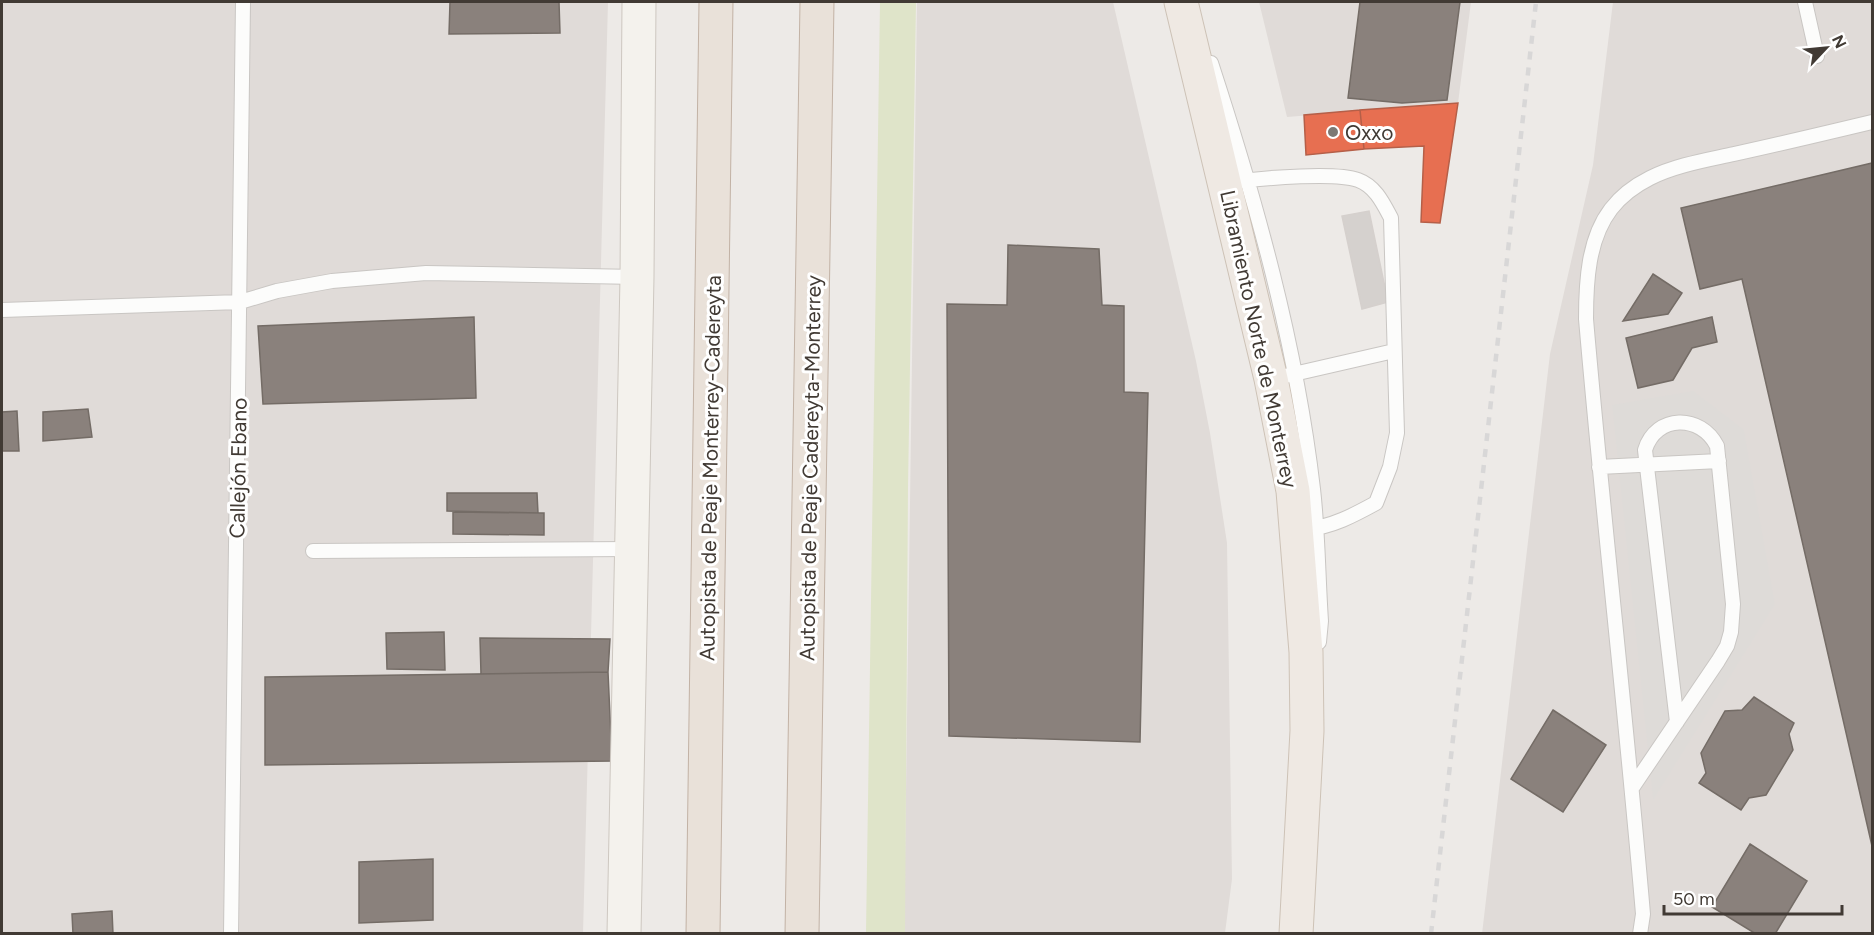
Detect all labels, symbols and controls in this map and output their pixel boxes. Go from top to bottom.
north arrow [1796,18,1856,78]
text: N [1828,32,1850,51]
place label: Oxxo [1345,120,1393,145]
marker: Oxxo [1326,125,1340,139]
street label: Libramiento Norte de Monterrey [1215,188,1303,490]
street label: Autopista de Peaje Monterrey-Cadereyta [694,275,726,661]
street label: Autopista de Peaje Cadereyta-Monterrey [794,275,826,661]
street label: Callejón Ebano [224,397,252,539]
scale bar [1664,878,1842,916]
text: 50 m [1673,888,1715,910]

